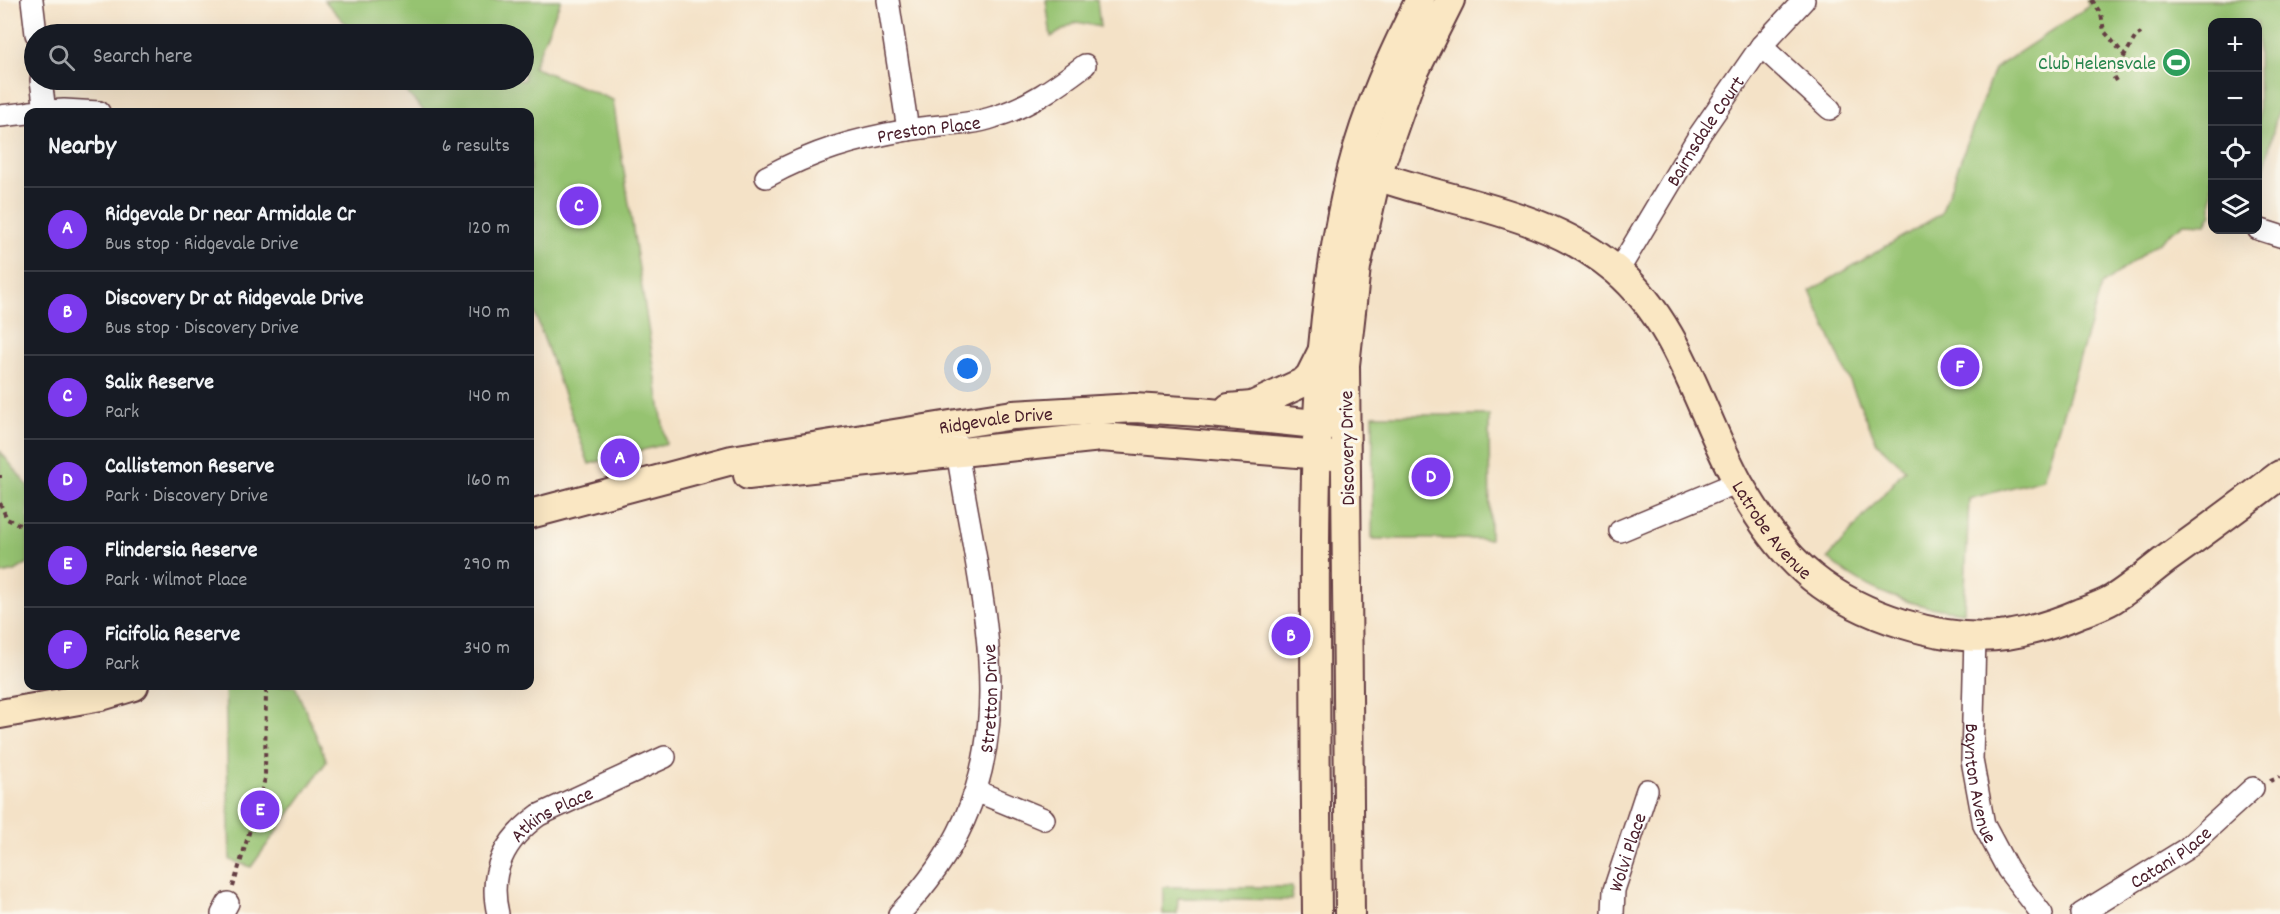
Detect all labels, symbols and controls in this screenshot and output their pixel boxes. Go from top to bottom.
map controls [2208,18,2262,234]
button: + [2208,18,2262,72]
search box [24,24,534,90]
icon: search [45,41,78,74]
text: Search here [93,42,192,73]
sports icon: Club Helensvale [2161,46,2193,78]
place label: Club Helensvale [2038,51,2156,79]
street label: Bairnsdale Court [1661,71,1753,193]
button: − [2208,72,2262,126]
street label: Preston Place [875,110,983,153]
button: locate [2208,126,2262,180]
text: Nearby [48,129,116,166]
text: 6 results [442,133,510,161]
button: layers [2208,180,2262,234]
pin: C [560,184,598,228]
text: Ridgevale Dr near Armidale Cr [105,200,356,231]
text: A [62,215,73,243]
text: 120 m [468,215,510,243]
text: Bus stop · Ridgevale Drive [105,231,299,259]
text: Discovery Dr at Ridgevale Drive [105,284,363,315]
text: B [63,299,72,327]
text: 140 m [468,299,510,327]
text: Bus stop · Discovery Drive [105,315,299,343]
pin: F [1940,344,1980,389]
your location [953,354,982,383]
text: Salix Reserve [105,368,214,399]
text: C [63,383,72,411]
text: 140 m [468,383,510,411]
street label: Discovery Drive [1334,390,1364,506]
text: Park [105,399,139,427]
street label: Ridgevale Drive [937,402,1054,444]
pin: A [600,436,640,480]
text: Callistemon Reserve [105,452,274,483]
pin: D [1412,454,1450,500]
text: D [62,467,73,495]
text: 160 m [467,467,510,495]
street label: Latrobe Avenue [1723,476,1817,588]
text: Park · Discovery Drive [105,483,268,511]
text: Flindersia Reserve [105,536,257,567]
text: E [63,551,72,579]
text: 290 m [463,551,510,579]
text: Park · Wilmot Place [105,567,247,595]
pin: B [1272,614,1310,658]
text: Ficifolia Reserve [105,620,240,651]
text: F [63,635,72,663]
text: 340 m [464,635,510,663]
street label: Stretton Drive [974,643,1007,755]
text: Park [105,651,139,679]
street label: Baynton Avenue [1955,723,2002,849]
street label: Atkins Place [505,781,599,850]
pin: E [240,788,280,832]
street label: Wolvi Place [1603,810,1656,896]
street label: Catani Place [2126,821,2219,897]

